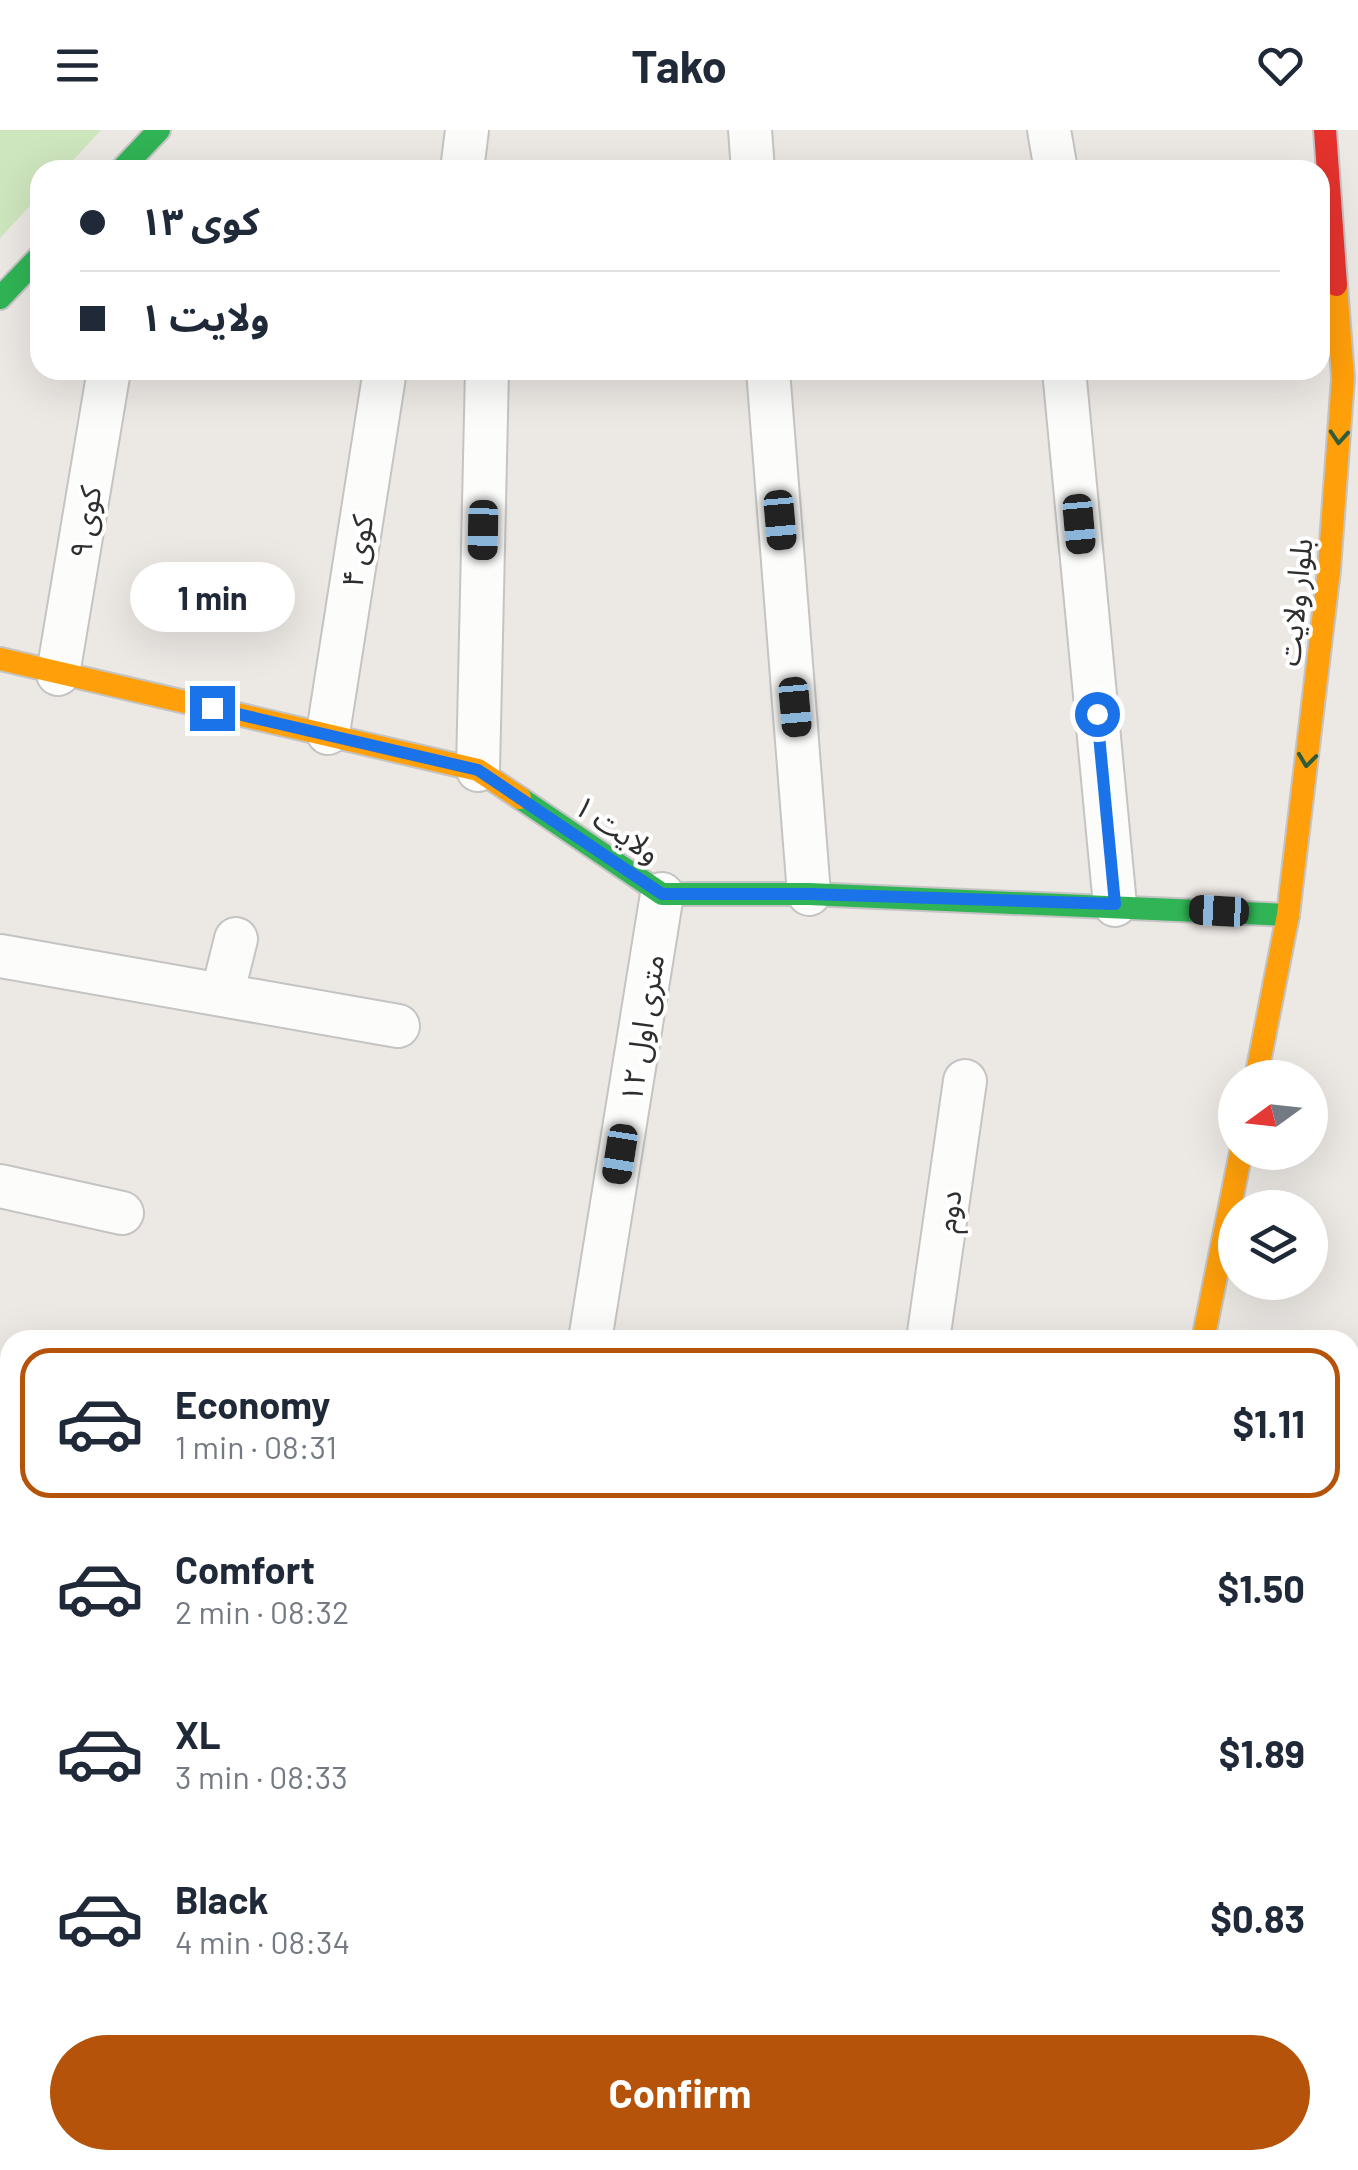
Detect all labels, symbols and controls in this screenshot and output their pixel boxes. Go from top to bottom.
icon: menu [50,38,105,93]
text: Tako [631,38,727,92]
icon: heart [1253,38,1308,93]
text: کوی ۱۳ [140,197,259,243]
text: ولایت ۱ [140,293,269,339]
one-way arrow [1329,429,1350,445]
street label: کوی ۹ [61,483,109,561]
car [762,489,798,551]
car [1061,493,1097,555]
car [467,500,499,560]
street label: کوی ۴ [333,512,381,590]
street label: بلوار ولایت [1269,536,1320,668]
callout: 1 min [130,563,294,633]
text: 1 min [177,578,248,616]
car [777,676,813,738]
route end [190,686,235,731]
route start [1075,692,1120,737]
one-way arrow [1297,752,1318,768]
street label: ولایت ۱ [568,786,668,871]
car [1188,894,1250,928]
street label: ۱۲ متری اول [612,951,672,1105]
north arrow [1218,1060,1328,1170]
map controls [1218,1060,1328,1300]
car [600,1122,640,1186]
street label: دوم [926,1188,974,1235]
button: layers [1218,1190,1328,1300]
icon: car [55,1378,145,1468]
text: Economy [175,1381,330,1427]
text: $1.11 [1232,1400,1305,1446]
text: 1 min · 08:31 [175,1427,337,1465]
icon: car [55,1543,145,1633]
text: Comfort [175,1546,315,1592]
text: $1.50 [1217,1565,1305,1611]
text: 2 min · 08:32 [175,1592,349,1630]
icon: car [55,1708,145,1798]
text: XL [175,1711,221,1757]
text: $1.89 [1219,1730,1305,1776]
text: 3 min · 08:33 [175,1757,348,1795]
icon: car [55,1873,145,1963]
text: Black [175,1876,269,1922]
text: $0.83 [1210,1895,1305,1941]
text: 4 min · 08:34 [175,1922,350,1960]
button: Confirm [50,2035,1310,2150]

